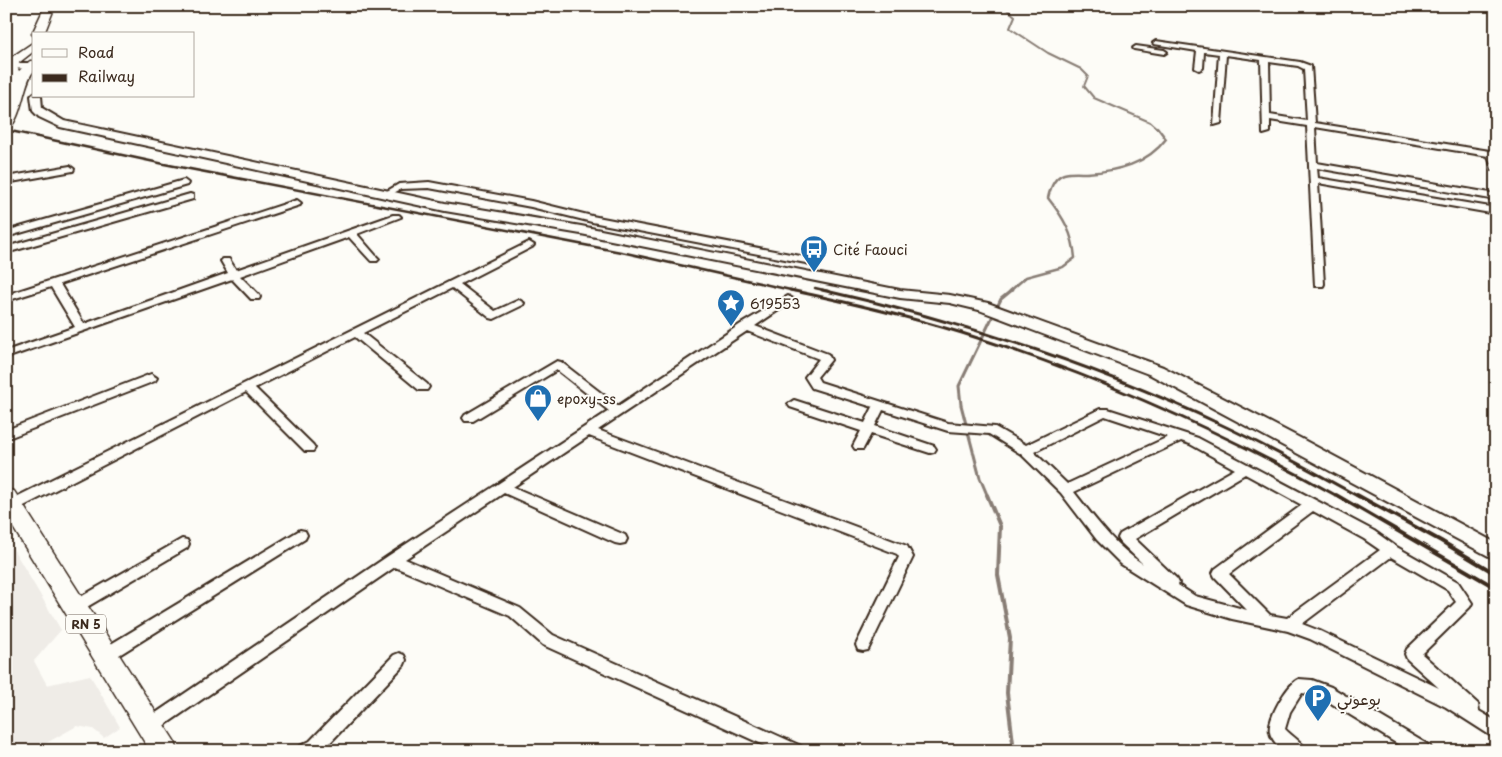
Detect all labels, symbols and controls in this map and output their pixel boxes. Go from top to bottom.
legend [32,32,195,98]
text: Road [78,40,114,63]
text: Railway [78,64,135,87]
bus stop icon: Cité Faouci [799,234,829,273]
place label: Cité Faouci [833,239,908,260]
place icon: 619553 [716,288,746,327]
place label: 619553 [750,293,800,314]
shop icon: epoxy-ss [523,383,553,422]
place label: epoxy-ss [557,388,616,409]
road number: RN 5 [66,614,106,634]
parking icon: بوعوني [1303,683,1333,722]
place label: بوعوني [1337,686,1381,714]

